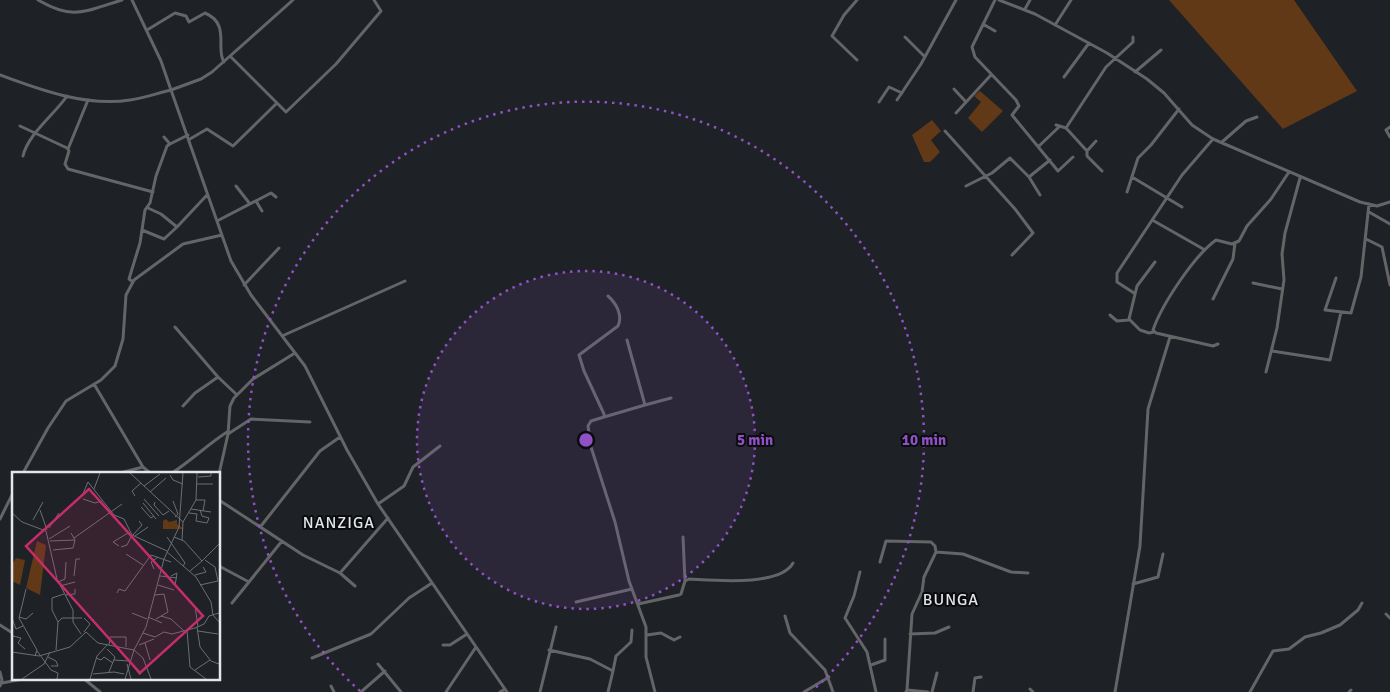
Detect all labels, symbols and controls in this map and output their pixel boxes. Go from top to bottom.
centre of rings [577,431,595,449]
text: 5 min [737,431,773,449]
text: 10 min [902,431,946,449]
inset map [12,472,220,680]
district label: NANZIGA [303,513,375,533]
district label: BUNGA [923,590,979,610]

